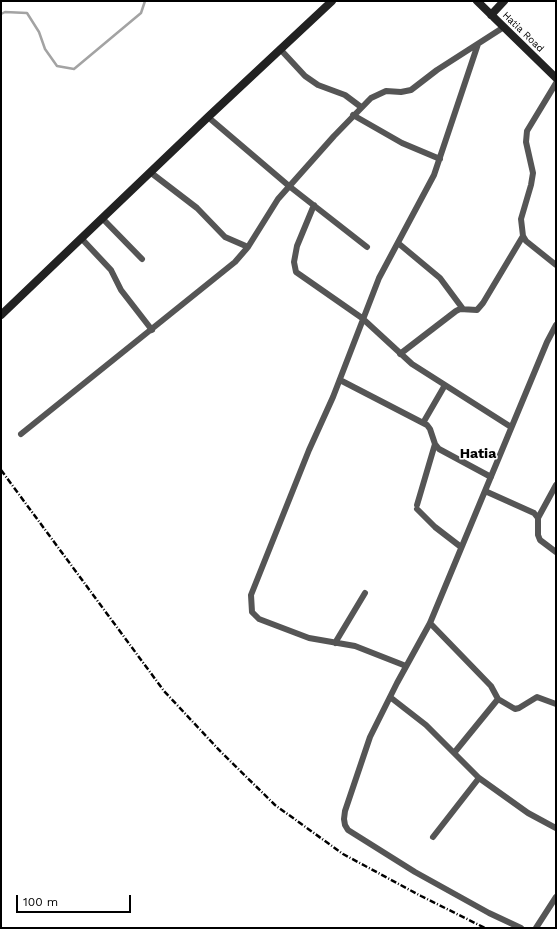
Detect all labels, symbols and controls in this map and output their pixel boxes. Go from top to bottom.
street label: Hatia Road [500,9,546,55]
district label: Hatia [460,446,496,462]
scale bar [18,887,133,913]
text: 100 m [23,895,58,909]

